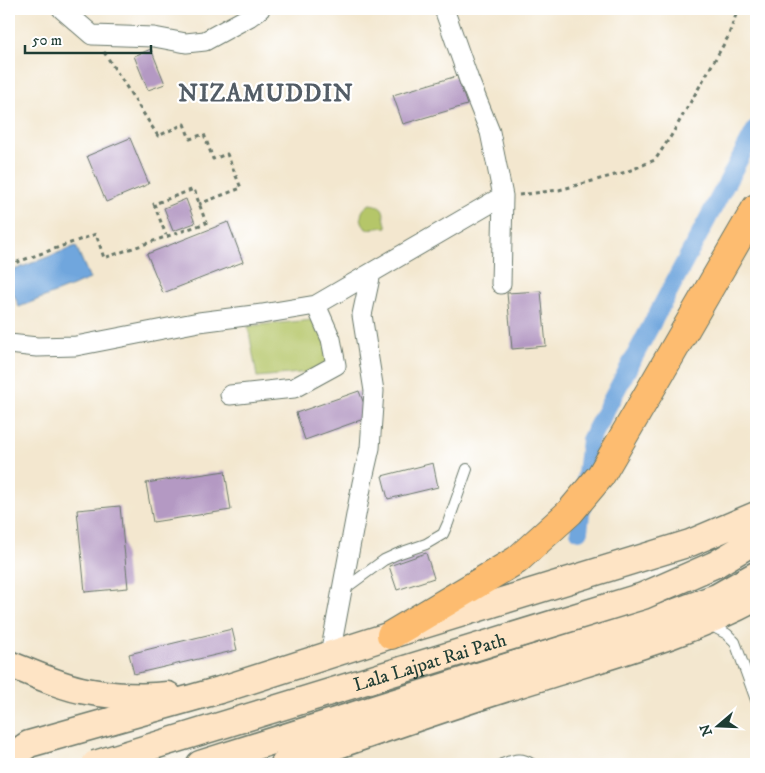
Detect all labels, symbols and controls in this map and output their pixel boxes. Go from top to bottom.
scale bar [25,22,151,54]
text: 50 m [32,31,62,50]
district label: NIZAMUDDIN [178,79,354,109]
street label: Lala Lajpat Rai Path [351,629,509,697]
north arrow [692,700,742,750]
text: N [696,721,717,738]

